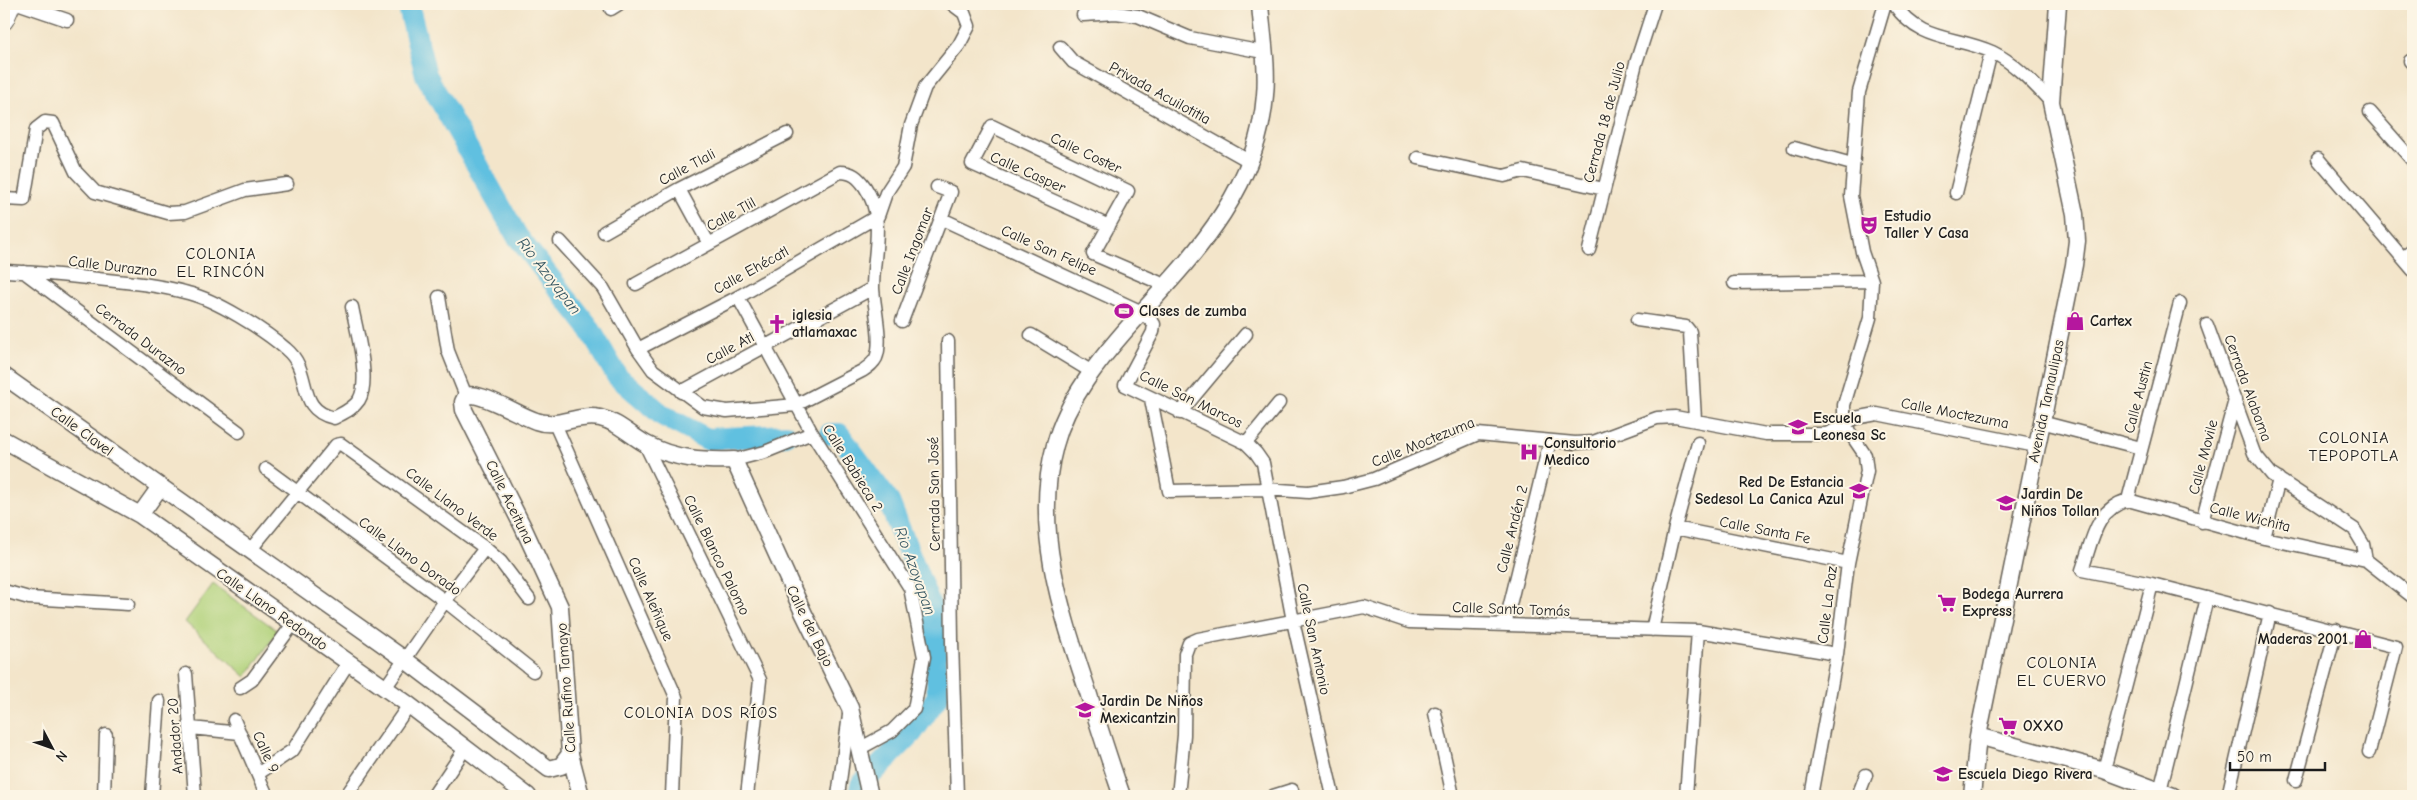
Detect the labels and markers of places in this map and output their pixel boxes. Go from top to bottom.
place label: Estudio Taller Y Casa [1884,207,1969,242]
theatre icon: Estudio Taller Y Casa [1858,214,1880,236]
sports icon: Clases de zumba [1113,300,1135,322]
place label: Clases de zumba [1139,302,1247,320]
place label: iglesia atlamaxac [792,306,857,341]
shop icon: Cartex [2064,310,2086,332]
place label: Cartex [2090,312,2133,330]
church icon: iglesia atlamaxac [766,313,788,335]
place label: Escuela Leonesa Sc [1813,409,1886,444]
school or university icon: Escuela Leonesa Sc [1787,416,1809,438]
place label: Consultorio Medico [1544,434,1617,469]
hospital icon: Consultorio Medico [1518,441,1540,463]
place label: Red De Estancia Sedesol La Canica Azul [1695,473,1844,508]
school or university icon: Red De Estancia Sedesol La Canica Azul [1848,480,1870,502]
place label: Jardin De Niños Tollan [2021,485,2099,520]
school or university icon: Jardin De Niños Tollan [1995,492,2017,514]
place label: Bodega Aurrera Express [1962,585,2064,620]
supermarket icon: Bodega Aurrera Express [1936,592,1958,614]
shop icon: Maderas 2001 [2352,628,2374,650]
place label: Maderas 2001 [2258,630,2348,648]
place label: Jardin De Niños Mexicantzin [1100,692,1203,727]
school or university icon: Jardin De Niños Mexicantzin [1074,699,1096,721]
supermarket icon: OXXO [1997,715,2019,737]
place label: OXXO [2023,717,2063,735]
school or university icon: Escuela Diego Rivera [1932,763,1954,785]
place label: Escuela Diego Rivera [1958,765,2093,783]

